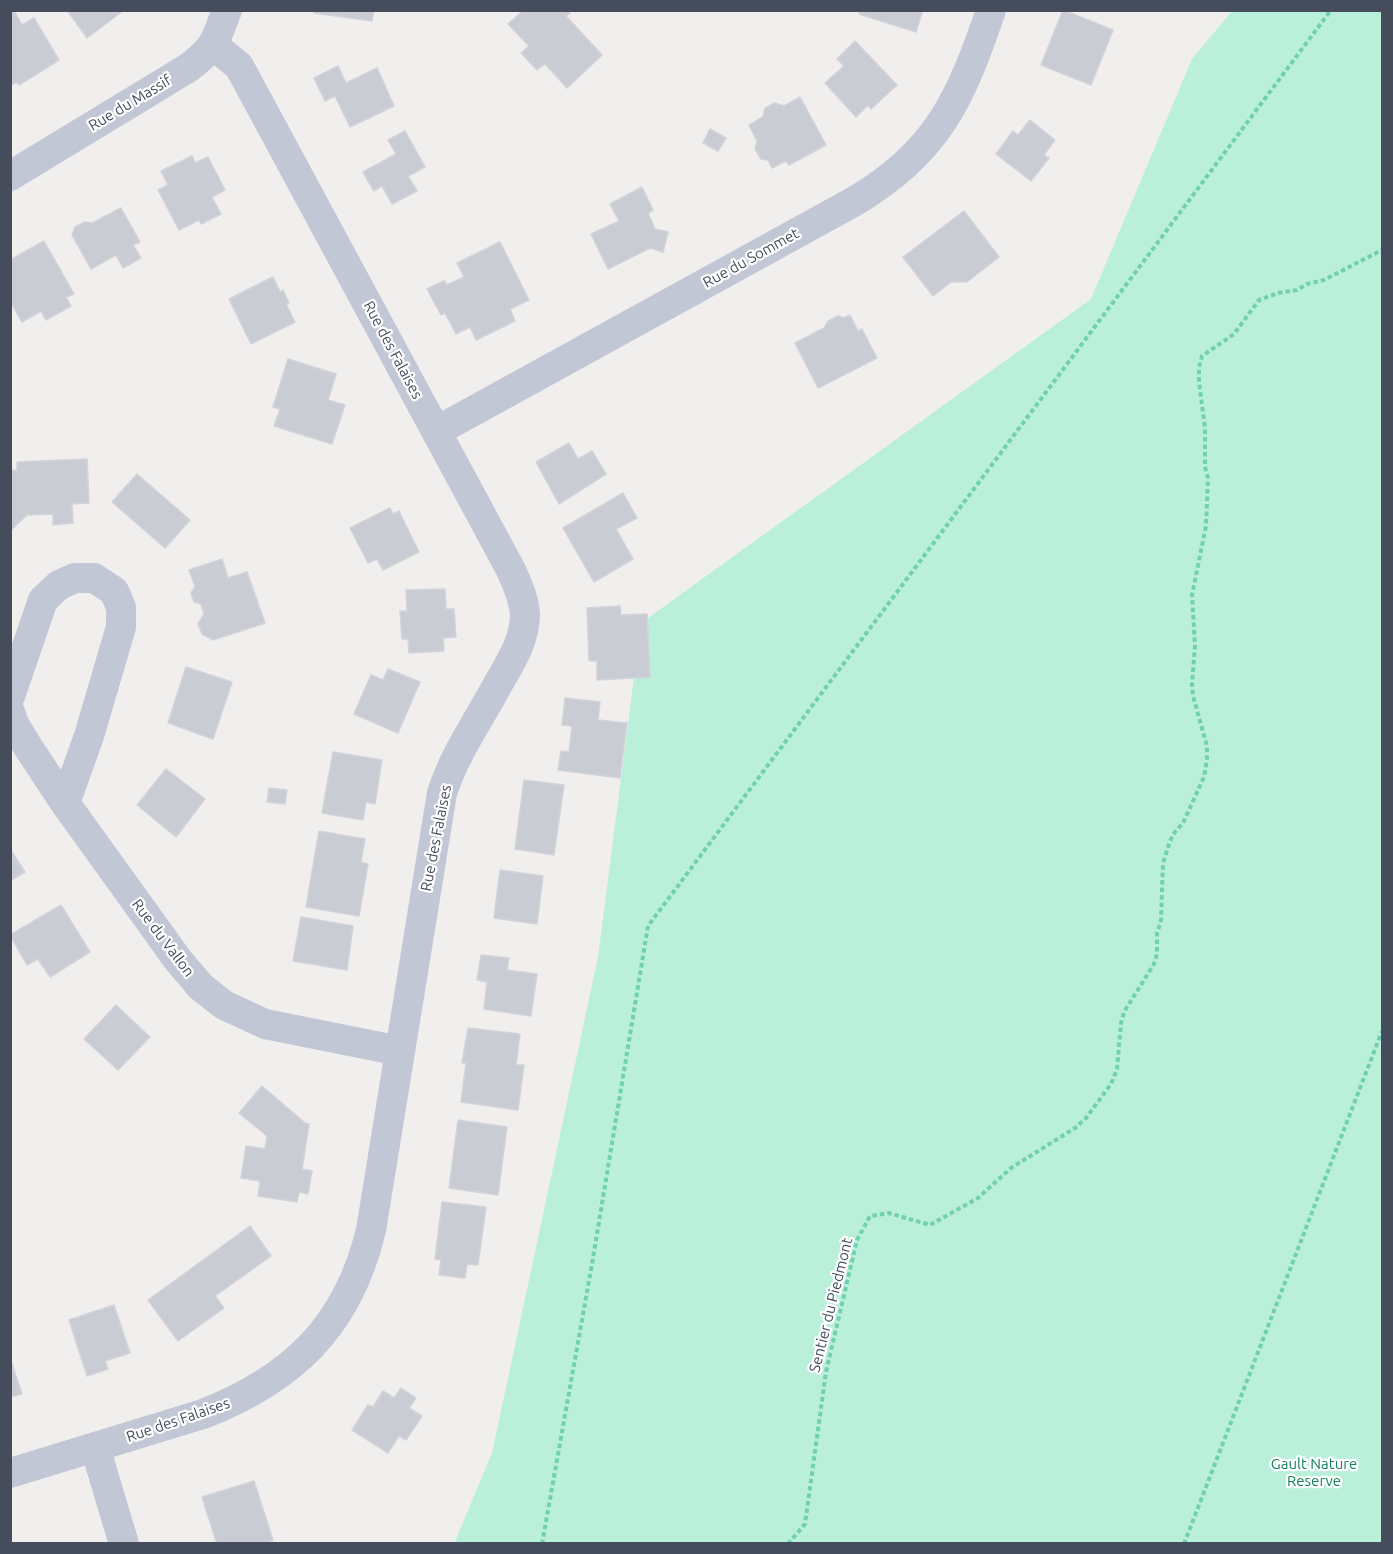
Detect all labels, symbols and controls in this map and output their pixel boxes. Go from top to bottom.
street label: Rue du Massif [85,71,175,135]
street label: Rue du Sommet [700,224,802,292]
street label: Rue des Falaises [360,298,426,402]
street label: Rue des Falaises [417,783,455,893]
street label: Rue du Vallon [128,896,198,980]
street label: Sentier du Piedmont [806,1236,856,1374]
street label: Rue des Falaises [124,1394,232,1446]
park label: Gault Nature Reserve [1271,1455,1357,1490]

